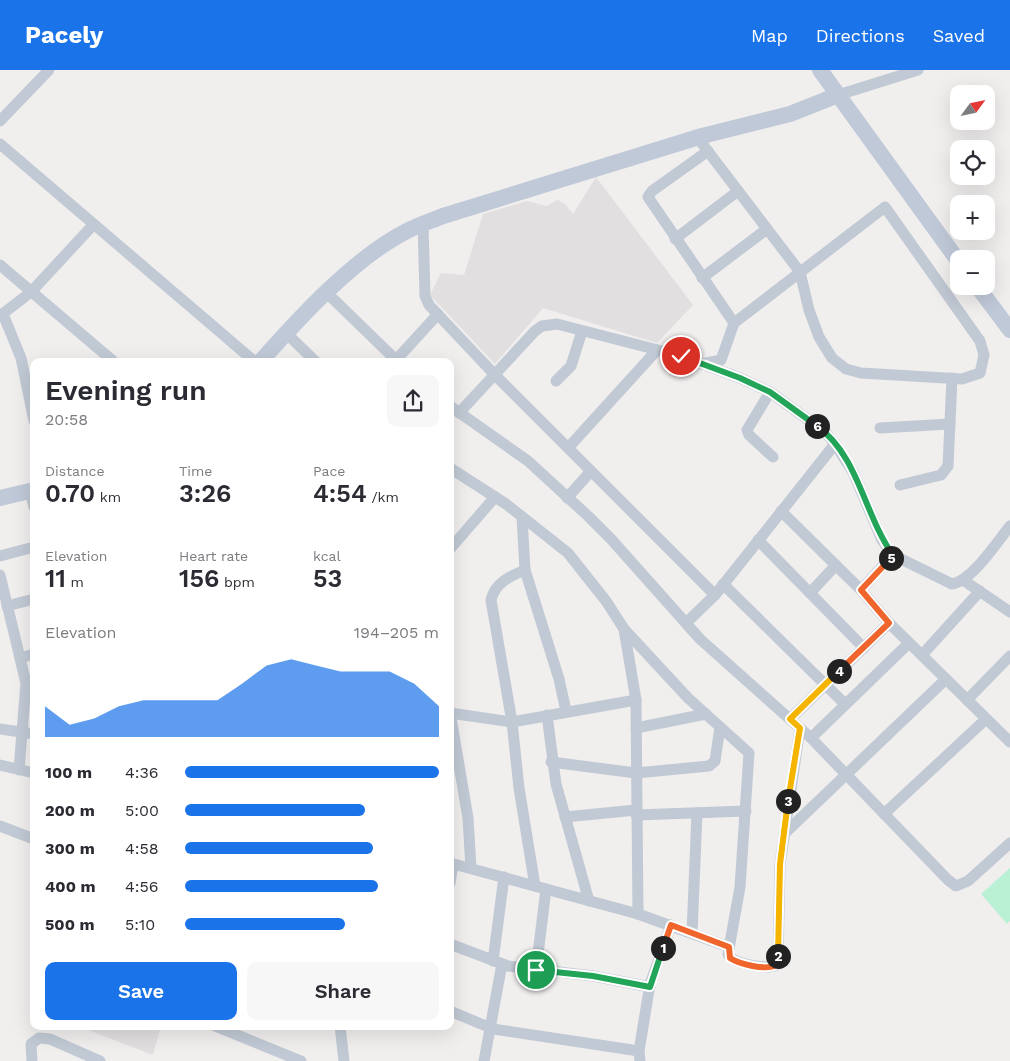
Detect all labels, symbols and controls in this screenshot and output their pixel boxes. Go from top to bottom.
text: Pacely [25,21,103,49]
text: Map [751,25,788,46]
text: Directions [816,25,905,46]
text: Saved [933,25,985,46]
north arrow [950,85,995,130]
map controls [950,85,995,295]
button: locate [950,140,995,185]
button: + [950,195,995,240]
button: − [950,250,995,295]
pin [660,335,702,377]
icon: check [667,342,695,370]
text: Evening run [45,374,206,407]
button: share [387,375,439,427]
text: 20:58 [45,410,88,429]
pin: 6 [804,414,830,438]
text: 6 [813,418,822,434]
text: Distance [45,463,105,479]
text: Time [179,463,212,479]
text: Pace [313,463,345,479]
text: 0.70 [45,479,95,508]
text: 3:26 [179,479,231,508]
text: 4:54 [313,479,367,508]
text: km [95,489,121,505]
text: /km [367,489,399,505]
pin: 5 [878,546,904,570]
text: Elevation [45,548,108,564]
text: Heart rate [179,548,248,564]
text: kcal [313,548,341,564]
text: 5 [887,550,896,566]
text: 11 [45,564,66,593]
text: 156 [179,564,219,593]
text: 53 [313,564,342,593]
text: m [66,574,84,590]
text: bpm [219,574,255,590]
text: Elevation [45,623,116,642]
text: 194–205 m [354,623,439,642]
pin: 4 [826,658,852,684]
text: 4 [835,663,844,679]
text: 100 m [45,763,92,782]
text: 4:36 [125,763,159,782]
pin: 3 [776,788,800,814]
text: 3 [784,793,793,809]
text: 200 m [45,801,95,820]
text: 5:00 [125,801,159,820]
text: 300 m [45,839,95,858]
text: 4:58 [125,839,159,858]
text: 400 m [45,877,96,896]
text: 4:56 [125,877,159,896]
text: 500 m [45,915,95,934]
text: 5:10 [125,915,155,934]
pin: 1 [650,936,676,960]
text: 1 [660,940,667,956]
pin: 2 [766,944,790,968]
text: 2 [774,948,783,964]
pin [515,949,557,991]
icon: arrive [522,956,550,984]
button: Save [45,962,237,1020]
button: Share [247,962,439,1020]

